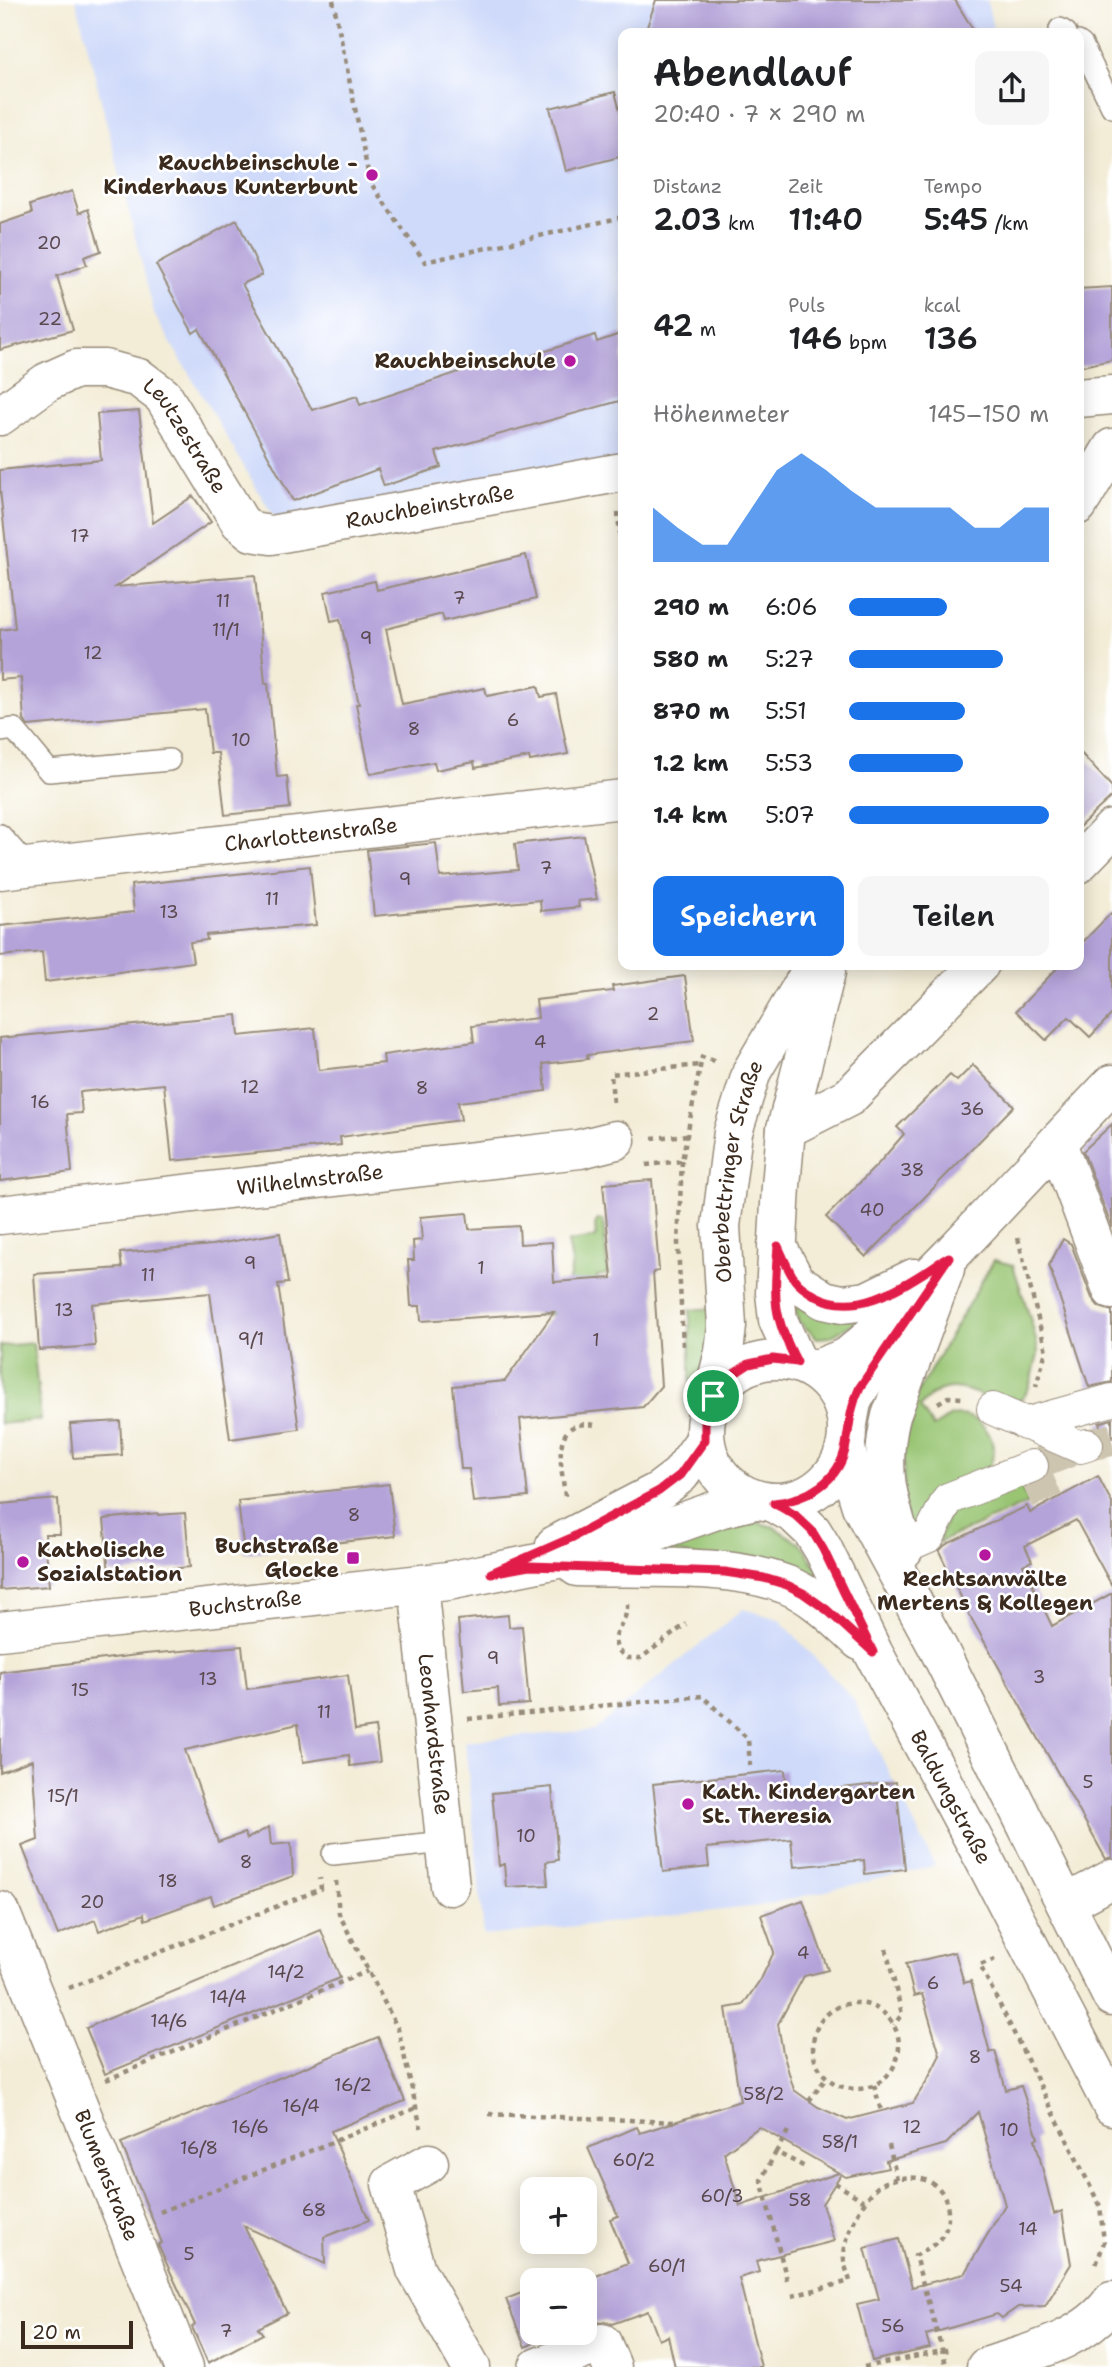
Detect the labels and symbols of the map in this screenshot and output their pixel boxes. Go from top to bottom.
place label: Rauchbeinschule - Kinderhaus Kunterbunt [103,149,358,201]
marker: Rauchbeinschule - Kinderhaus Kunterbunt [364,167,380,183]
house number: 20 [37,231,61,255]
house number: 22 [38,307,62,331]
place label: Rauchbeinschule [374,347,556,375]
marker: Rauchbeinschule [562,353,578,369]
street label: Leutzestraße [137,372,233,499]
street label: Rauchbeinstraße [344,478,516,535]
house number: 17 [70,524,90,548]
house number: 7 [453,586,465,610]
house number: 11 [216,589,230,613]
house number: 11/1 [212,618,240,642]
house number: 9 [360,626,372,650]
house number: 12 [83,641,103,665]
house number: 6 [507,708,519,732]
house number: 8 [408,717,420,741]
house number: 10 [231,728,251,752]
street label: Charlottenstraße [223,811,399,858]
house number: 7 [540,856,552,880]
house number: 9 [399,867,411,891]
house number: 11 [265,887,279,911]
house number: 13 [159,900,179,924]
house number: 2 [647,1002,659,1026]
house number: 4 [534,1030,546,1054]
street label: Oberbettringer Straße [707,1054,770,1284]
house number: 12 [240,1075,260,1099]
house number: 8 [416,1076,428,1100]
house number: 16 [30,1090,50,1114]
house number: 36 [960,1097,984,1121]
street label: Wilhelmstraße [235,1157,385,1202]
house number: 38 [900,1158,924,1182]
house number: 40 [859,1198,885,1222]
house number: 9 [244,1251,256,1275]
house number: 1 [477,1256,485,1280]
house number: 11 [141,1263,155,1287]
house number: 13 [54,1298,74,1322]
house number: 9/1 [238,1327,264,1351]
house number: 1 [592,1328,600,1352]
pin [683,1366,743,1426]
house number: 8 [348,1503,360,1527]
place label: Buchstraße Glocke [215,1532,339,1584]
place label: Katholische Sozialstation [37,1536,182,1588]
marker: Rechtsanwälte Mertens & Kollegen [977,1547,993,1563]
marker: Buchstraße Glocke [345,1550,361,1566]
marker: Katholische Sozialstation [15,1554,31,1570]
place label: Rechtsanwälte Mertens & Kollegen [877,1565,1093,1617]
street label: Buchstraße [187,1583,303,1624]
house number: 9 [487,1646,499,1670]
street label: Leonhardstraße [411,1652,456,1816]
house number: 3 [1033,1665,1045,1689]
house number: 13 [198,1667,218,1691]
house number: 15 [71,1678,89,1702]
house number: 11 [317,1700,331,1724]
street label: Baldungstraße [904,1726,998,1869]
house number: 5 [1082,1770,1094,1794]
place label: Kath. Kindergarten St. Theresia [702,1778,915,1830]
house number: 15/1 [47,1784,79,1808]
marker: Kath. Kindergarten St. Theresia [680,1796,696,1812]
house number: 10 [516,1824,536,1848]
house number: 8 [240,1850,252,1874]
house number: 18 [158,1869,178,1893]
house number: 20 [80,1890,104,1914]
house number: 4 [797,1941,809,1965]
house number: 14/2 [267,1960,305,1984]
house number: 6 [927,1971,939,1995]
house number: 14/4 [209,1985,247,2009]
house number: 14/6 [150,2009,188,2033]
house number: 8 [969,2045,981,2069]
house number: 16/2 [334,2073,372,2097]
house number: 58/2 [743,2082,785,2106]
house number: 16/4 [282,2094,320,2118]
street label: Blumenstraße [68,2105,146,2245]
house number: 16/6 [231,2115,269,2139]
house number: 12 [902,2115,922,2139]
house number: 10 [999,2118,1019,2142]
house number: 58/1 [822,2130,858,2154]
house number: 16/8 [180,2136,218,2160]
house number: 60/2 [613,2148,655,2172]
house number: 60/3 [700,2184,744,2208]
house number: 58 [788,2188,812,2212]
house number: 68 [302,2198,326,2222]
house number: 14 [1018,2217,1038,2241]
house number: 5 [183,2242,195,2266]
house number: 60/1 [648,2254,686,2278]
house number: 54 [999,2274,1023,2298]
house number: 56 [881,2314,905,2338]
scale bar [21,2318,133,2350]
house number: 7 [220,2319,232,2343]

